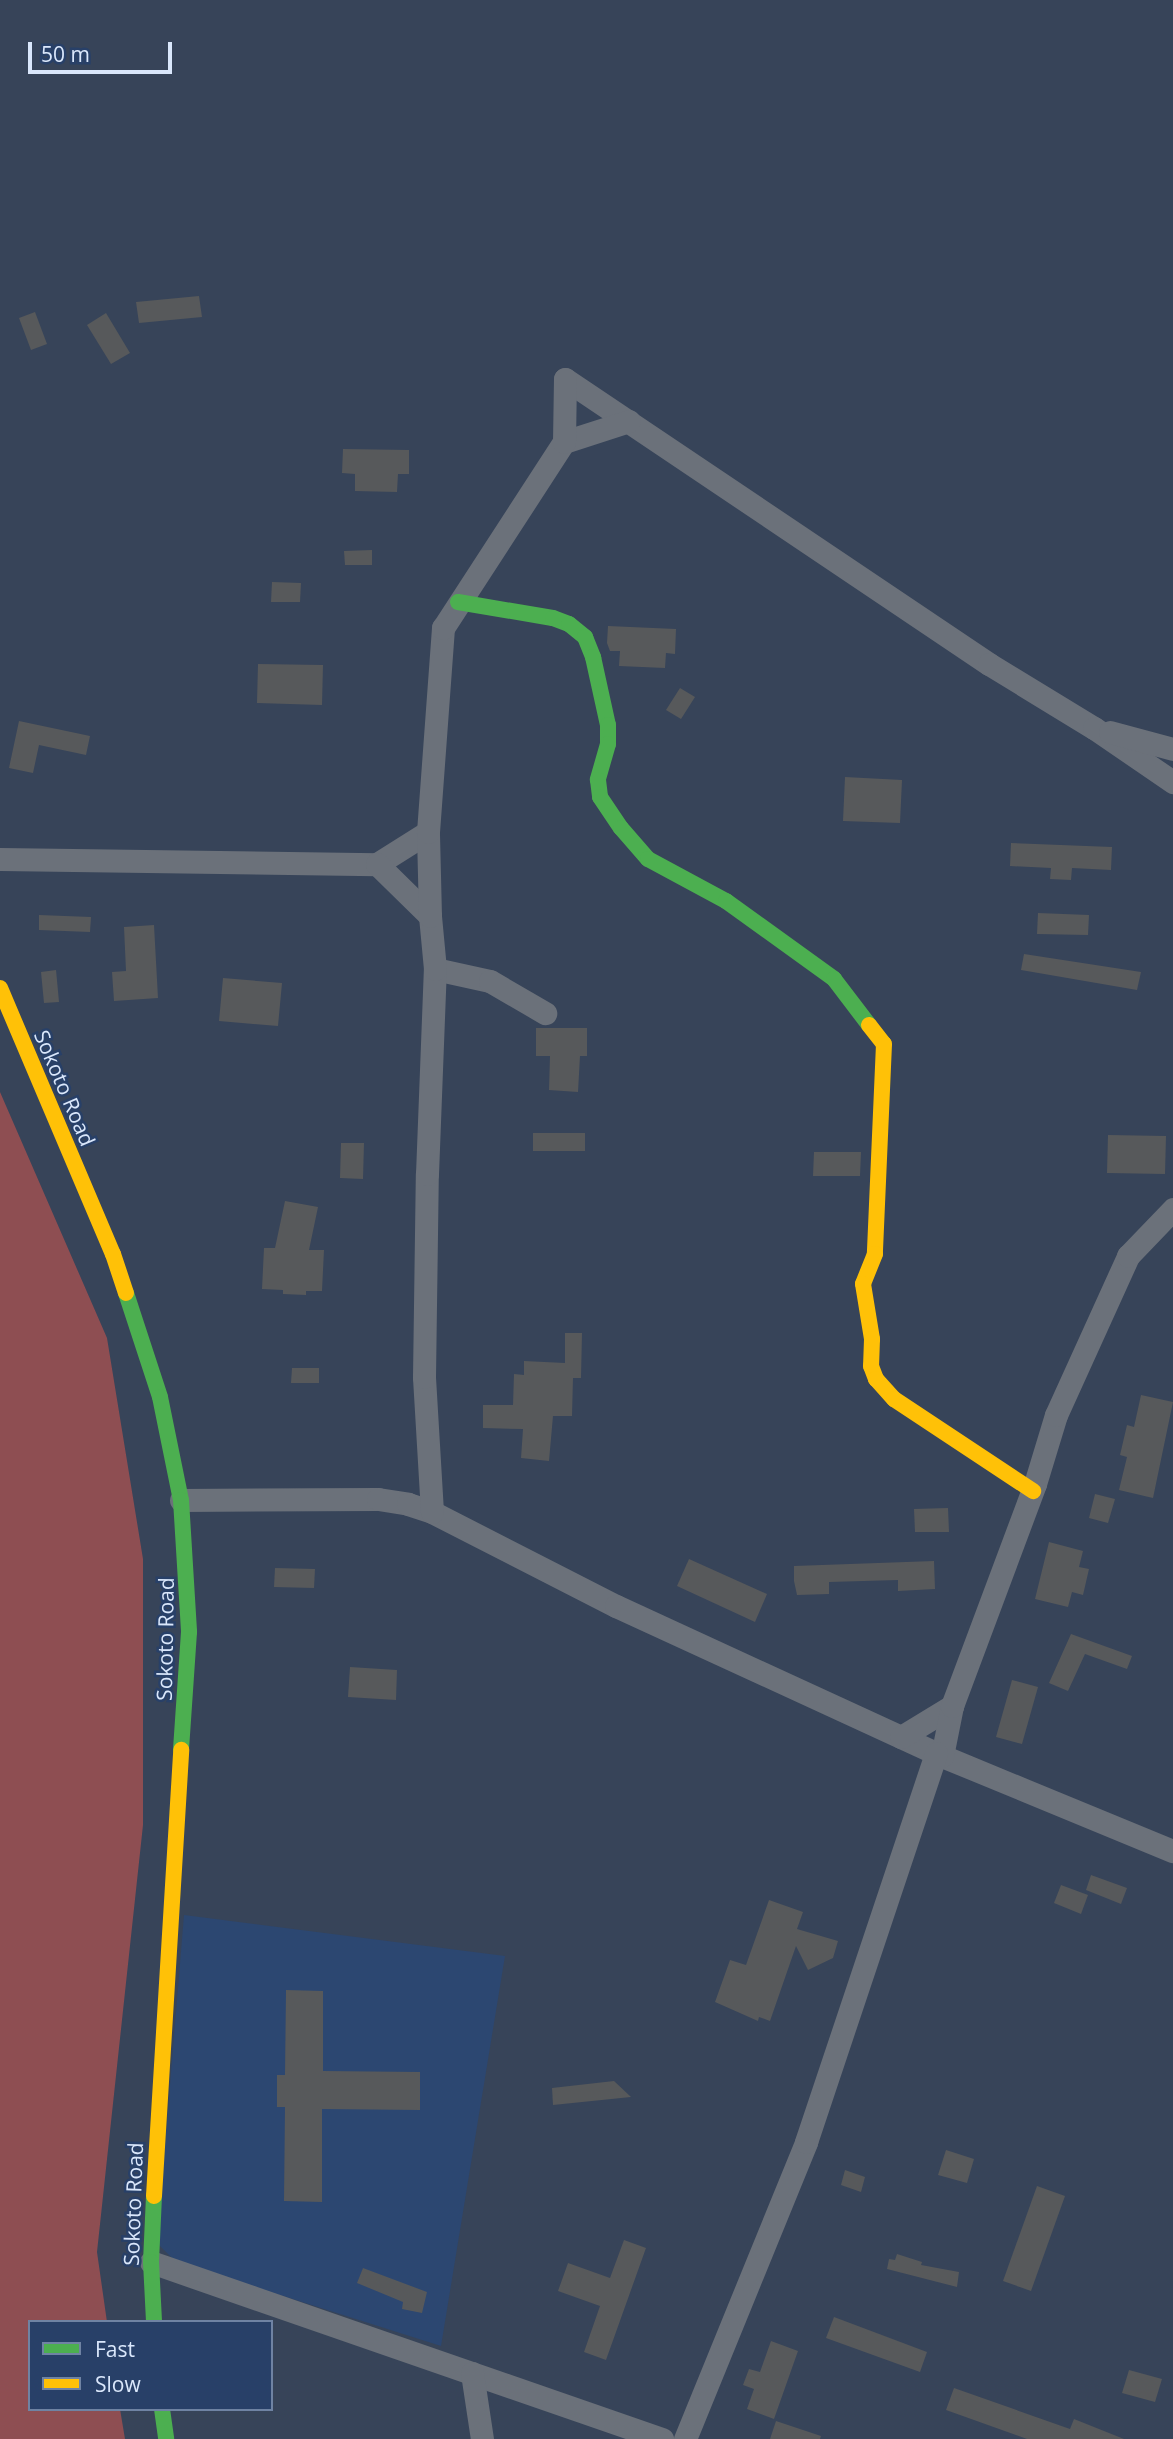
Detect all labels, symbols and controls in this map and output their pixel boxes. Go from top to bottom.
scale bar [32,28,175,72]
text: 50 m [41,40,90,68]
street label: Sokoto Road [29,1026,101,1150]
street label: Sokoto Road [151,1577,179,1701]
street label: Sokoto Road [118,2142,148,2266]
legend [28,2320,273,2411]
text: Fast [95,2335,135,2363]
text: Slow [95,2370,141,2398]

